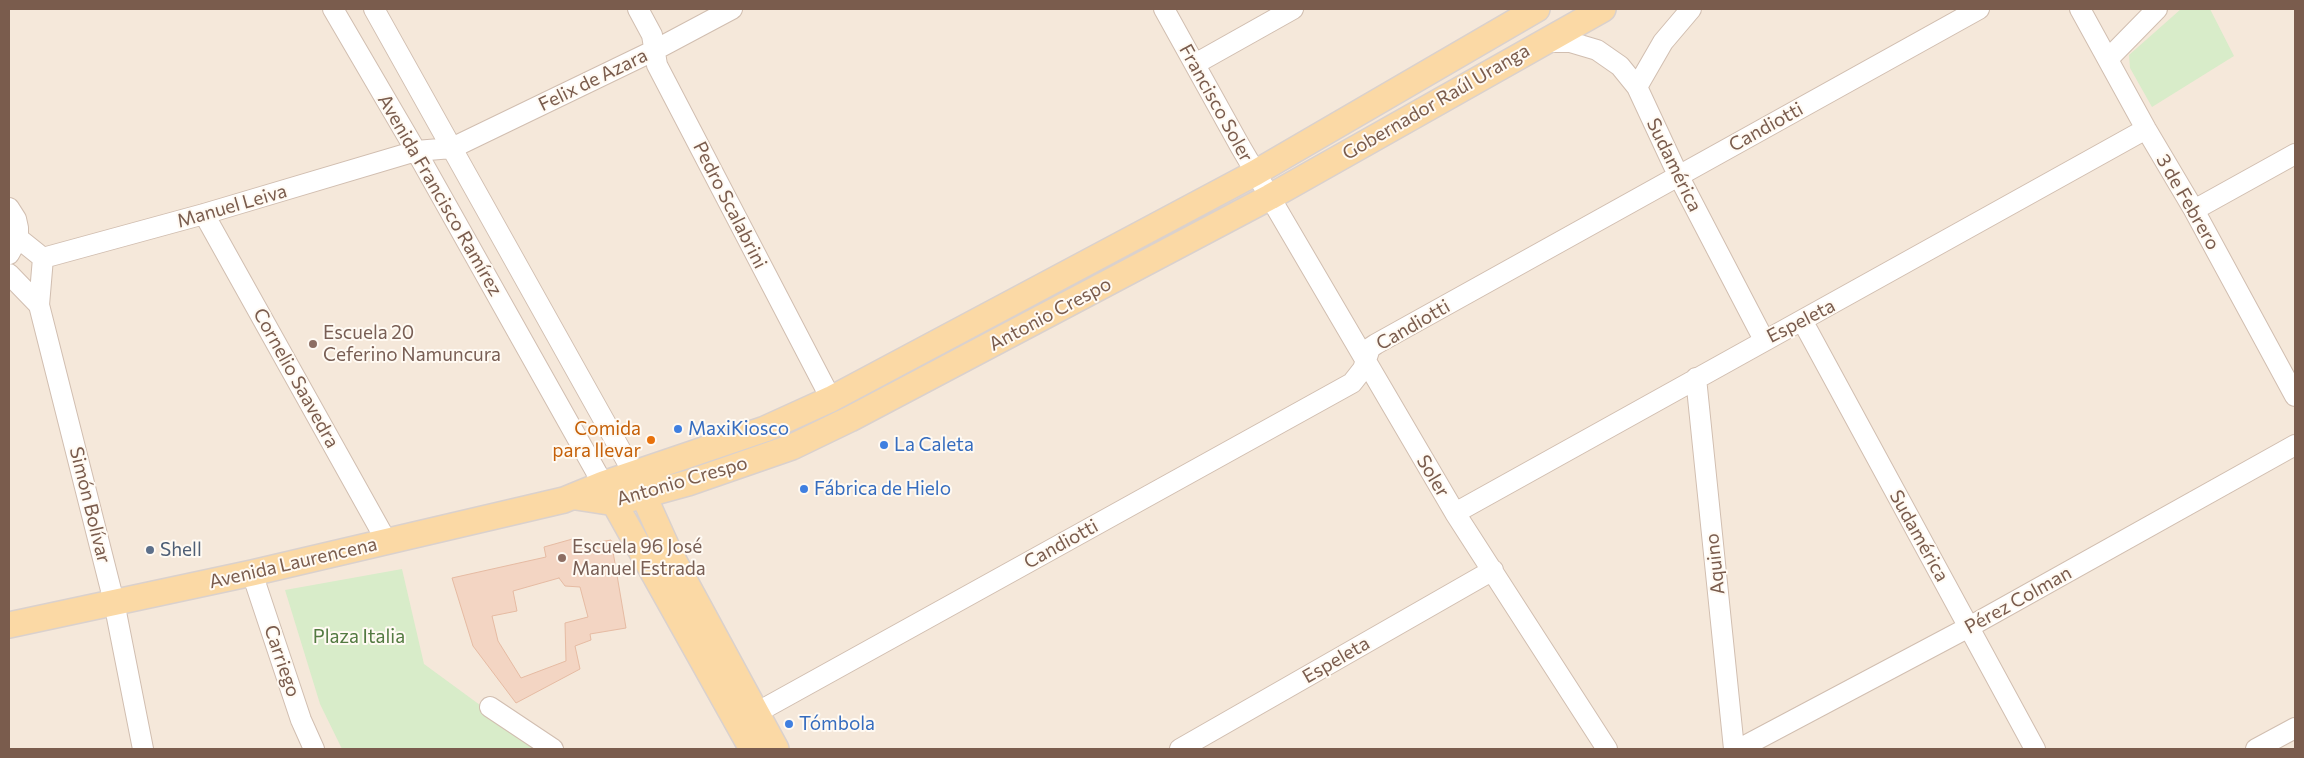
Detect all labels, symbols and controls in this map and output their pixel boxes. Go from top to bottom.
street label: Gobernador Raúl Uranga [1338,39,1534,165]
street label: Francisco Soler [1174,40,1258,166]
street label: Felix de Azara [535,44,651,116]
street label: Avenida Francisco Ramírez [373,90,507,300]
street label: Candiotti [1725,97,1807,157]
street label: Sudamérica [1642,115,1706,215]
street label: Pedro Scalabrini [688,138,772,272]
street label: 3 de Febrero [2151,150,2225,254]
street label: Manuel Leiva [174,179,290,233]
street label: Antonio Crespo [985,272,1115,356]
street label: Espeleta [1763,294,1839,348]
street label: Candiotti [1372,295,1454,355]
street label: Cornelio Saavedra [248,304,344,452]
place label: Escuela 20 Ceferino Namuncura [323,322,501,366]
marker: Escuela 20 Ceferino Namuncura [307,338,319,350]
place label: Comida para llevar [552,418,641,462]
place label: MaxiKiosco [688,418,789,440]
marker: MaxiKiosco [672,423,684,435]
marker: Comida para llevar [645,434,657,446]
place label: La Caleta [894,434,974,456]
marker: La Caleta [878,439,890,451]
street label: Simón Bolívar [65,445,115,565]
street label: Antonio Crespo [614,451,750,511]
street label: Soler [1412,451,1454,501]
place label: Fábrica de Hielo [814,478,951,500]
marker: Fábrica de Hielo [798,483,810,495]
street label: Sudamérica [1885,486,1953,586]
street label: Candiotti [1020,514,1102,574]
street label: Aquino [1700,532,1730,596]
street label: Avenida Laurencena [207,533,379,593]
place label: Escuela 96 José Manuel Estrada [572,536,706,580]
place label: Shell [160,539,202,561]
marker: Shell [144,544,156,556]
marker: Escuela 96 José Manuel Estrada [556,552,568,564]
street label: Pérez Colman [1961,561,2075,639]
street label: Carriego [259,622,305,700]
park label: Plaza Italia [313,626,405,648]
street label: Espeleta [1298,632,1374,688]
place label: Tómbola [799,713,875,735]
marker: Tómbola [783,718,795,730]

